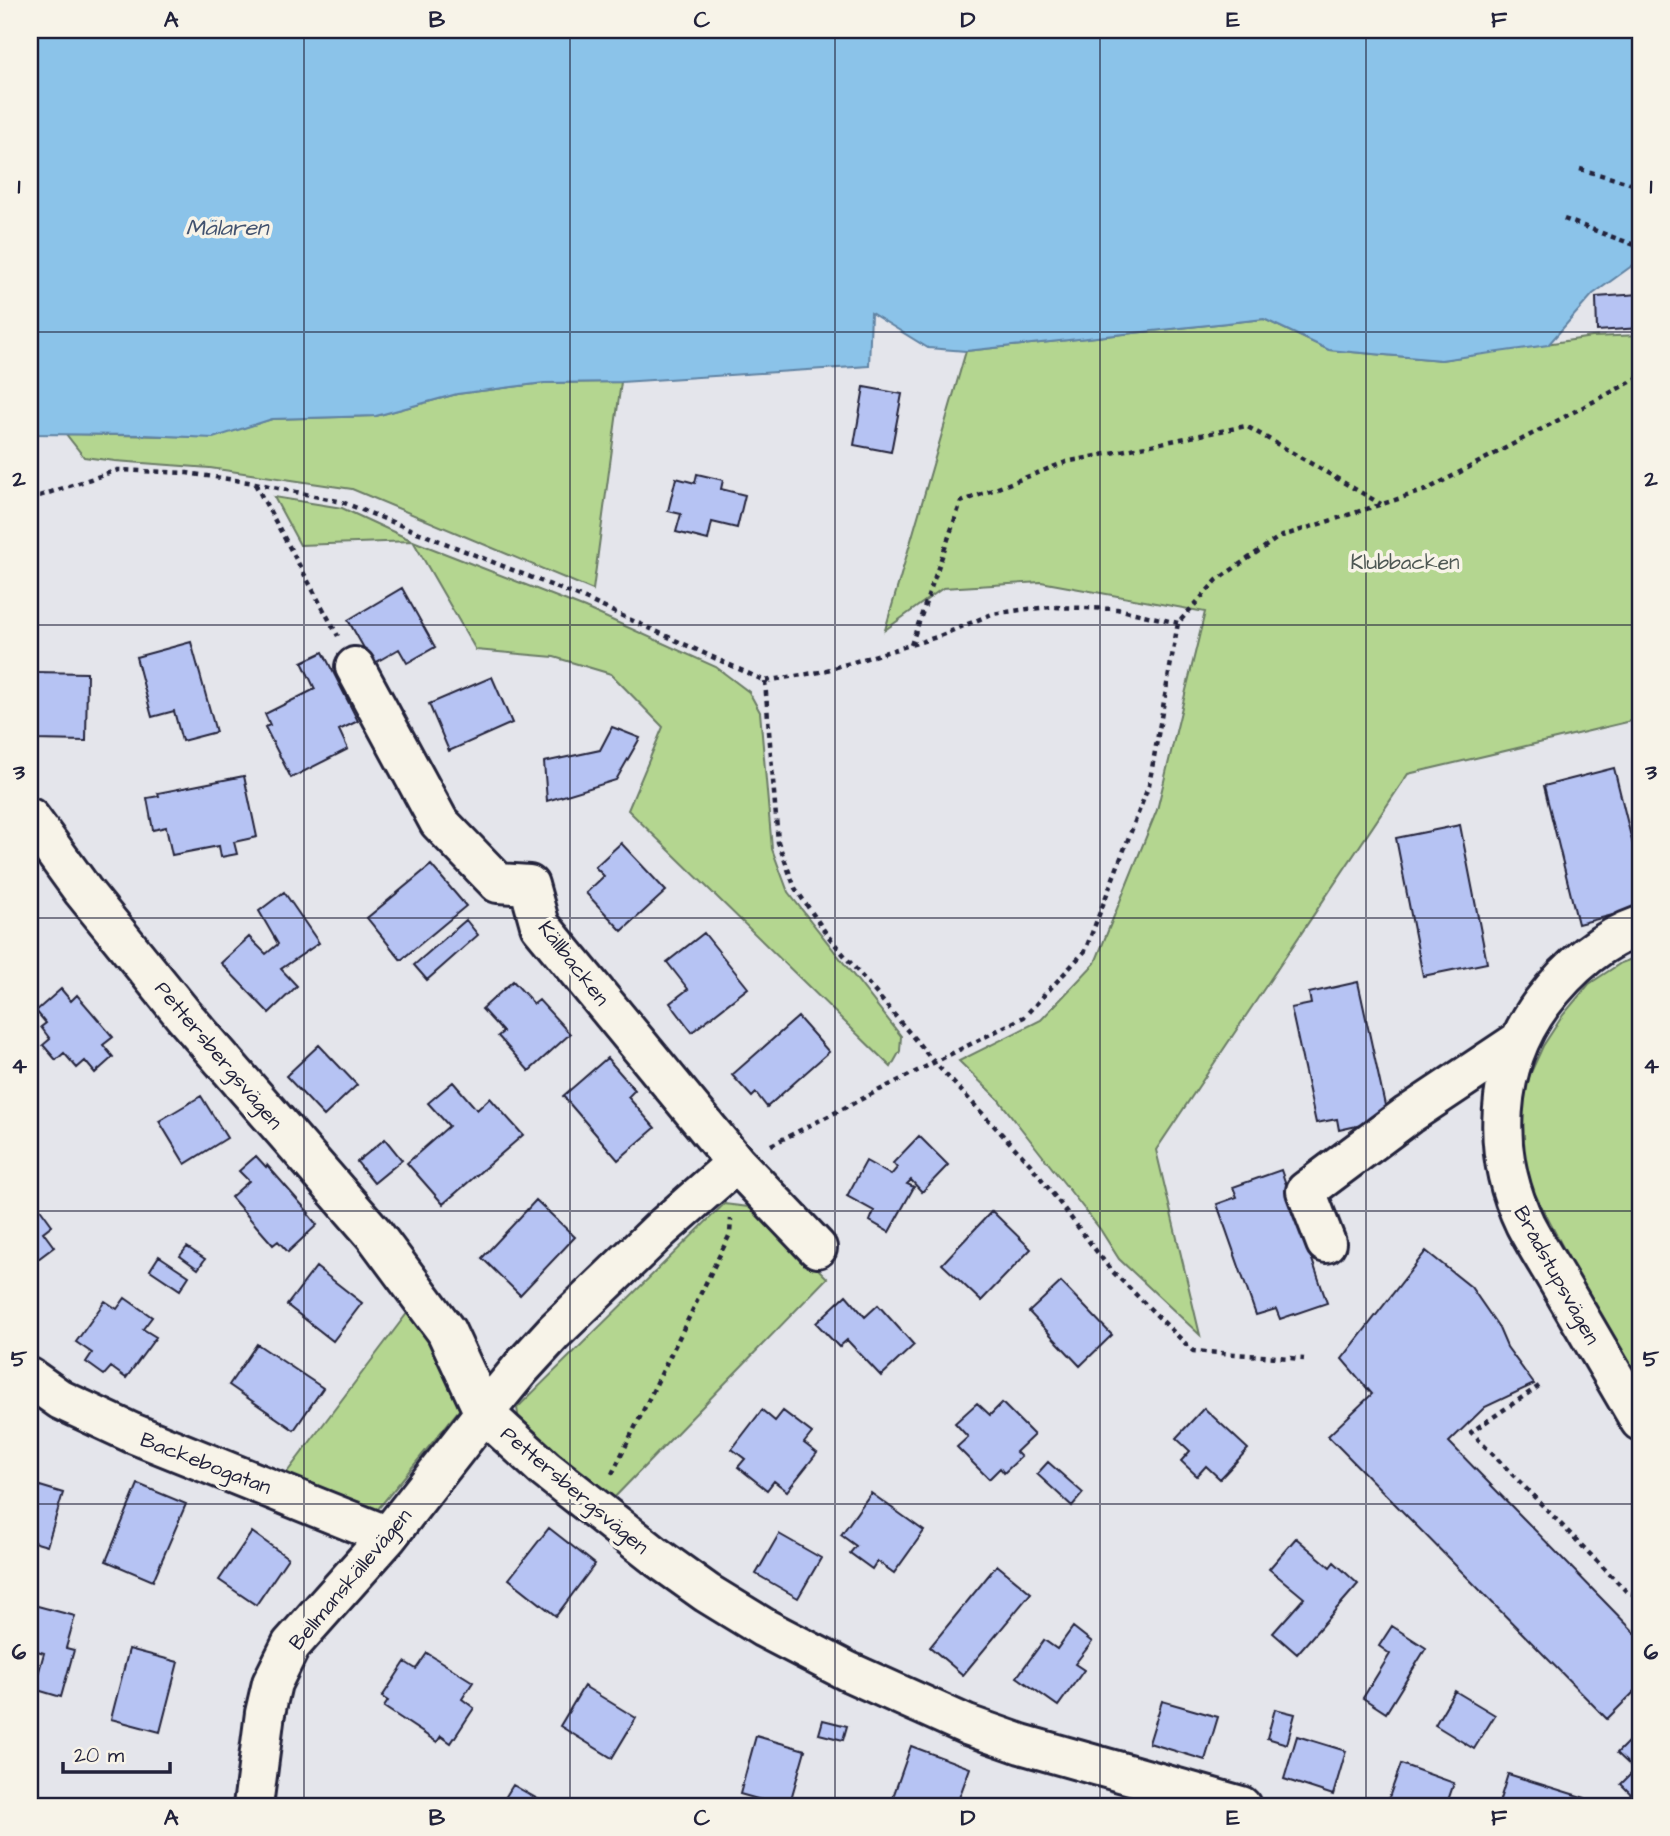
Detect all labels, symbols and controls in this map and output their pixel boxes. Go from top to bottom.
text: A [164,4,179,36]
text: B [429,4,446,36]
text: C [694,4,711,36]
text: D [961,4,976,36]
text: E [1226,4,1240,36]
text: F [1491,4,1508,36]
text: 1 [18,170,21,202]
text: 1 [1650,170,1653,202]
water label: Mälaren [186,212,271,244]
text: 2 [11,463,26,495]
text: 2 [1643,463,1658,495]
park label: Klubbacken [1351,548,1460,577]
text: 3 [12,756,25,788]
text: 3 [1644,756,1657,788]
street label: Källbacken [531,915,616,1012]
street label: Pettersbergsvägen [146,975,289,1137]
text: 4 [11,1050,27,1082]
text: 4 [1643,1050,1659,1082]
street label: Brådstupsvägen [1505,1201,1607,1351]
text: 5 [11,1343,28,1375]
text: 5 [1643,1343,1660,1375]
street label: Pettersbergsvägen [493,1420,655,1563]
street label: Backebogatan [136,1425,275,1504]
street label: Bellmanskällevägen [282,1502,420,1658]
text: 6 [12,1636,27,1668]
text: 6 [1644,1636,1659,1668]
scale bar [63,1731,170,1775]
text: 20 m [74,1741,125,1770]
text: A [164,1802,179,1834]
text: B [429,1802,446,1834]
text: C [694,1802,711,1834]
text: D [961,1802,976,1834]
text: E [1226,1802,1240,1834]
text: F [1491,1802,1508,1834]

